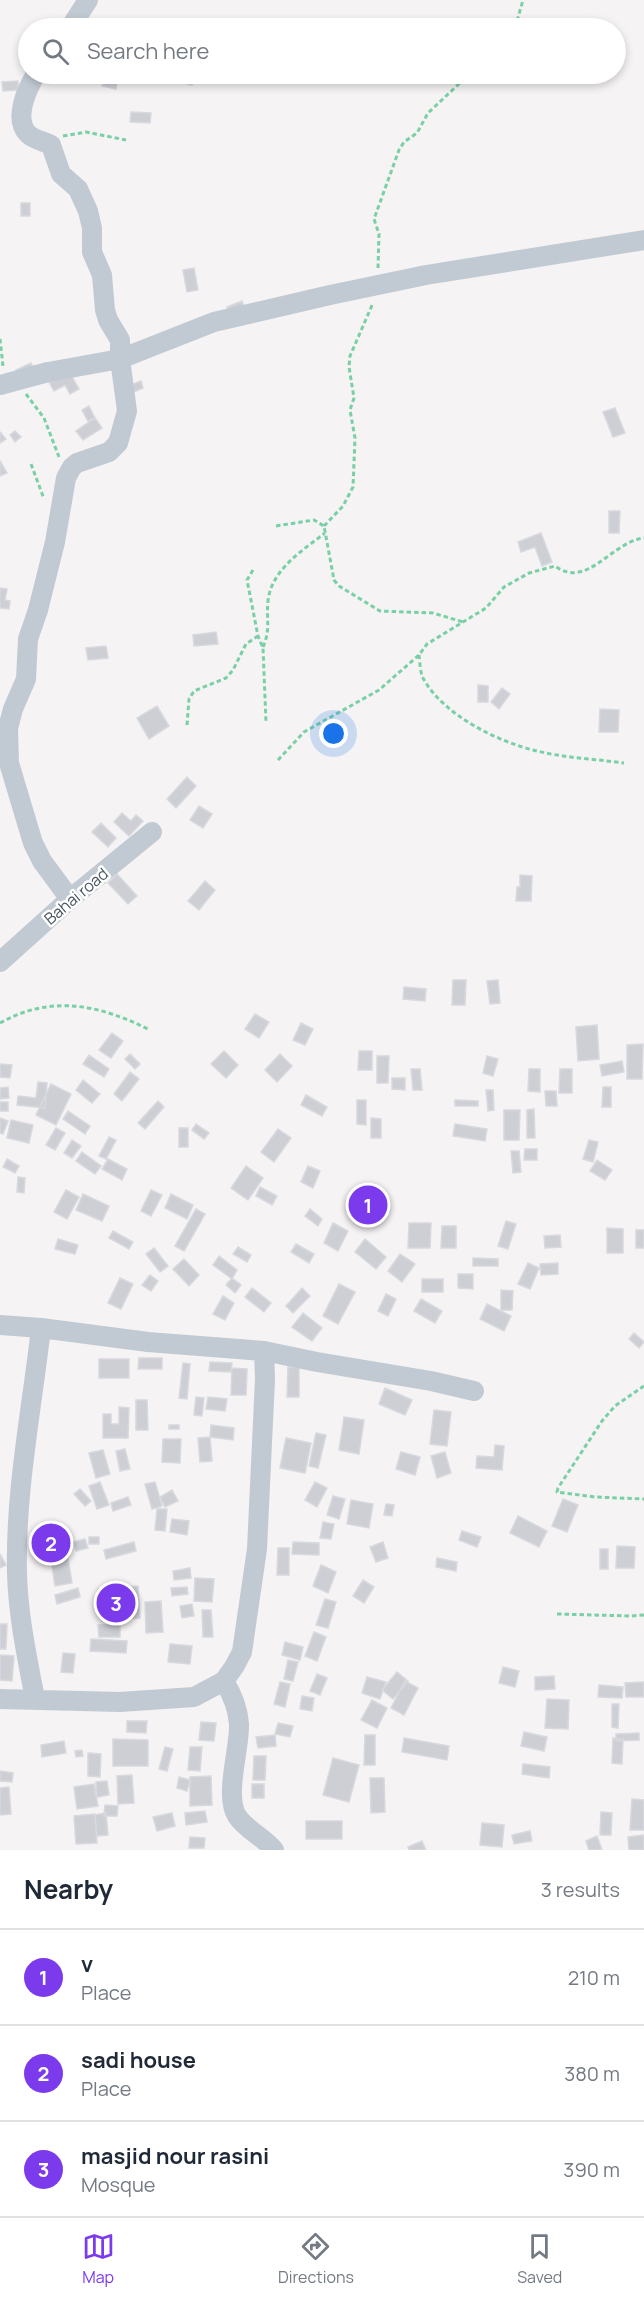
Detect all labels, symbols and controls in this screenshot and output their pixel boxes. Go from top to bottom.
search box [18,18,626,84]
icon: search [39,35,72,68]
text: Search here [87,36,209,66]
your location [319,719,348,748]
street label: Bahai road [39,863,113,929]
pin: 1 [348,1182,388,1228]
pin: 2 [32,1520,70,1566]
pin: 3 [96,1580,136,1626]
text: Nearby [24,1871,113,1907]
text: 3 results [541,1876,620,1903]
text: v [81,1949,93,1979]
text: 1 [39,1964,48,1991]
text: 210 m [568,1964,620,1991]
text: Place [81,1979,131,2006]
text: sadi house [81,2045,196,2075]
text: 2 [38,2060,49,2087]
text: 380 m [564,2060,620,2087]
text: Place [81,2075,131,2102]
text: masjid nour rasini [81,2141,269,2171]
text: 3 [38,2156,49,2183]
text: 390 m [563,2156,620,2183]
text: Mosque [81,2171,155,2198]
tab: Map [82,2230,115,2288]
tab: Directions [278,2230,354,2288]
tab: Saved [517,2230,562,2288]

